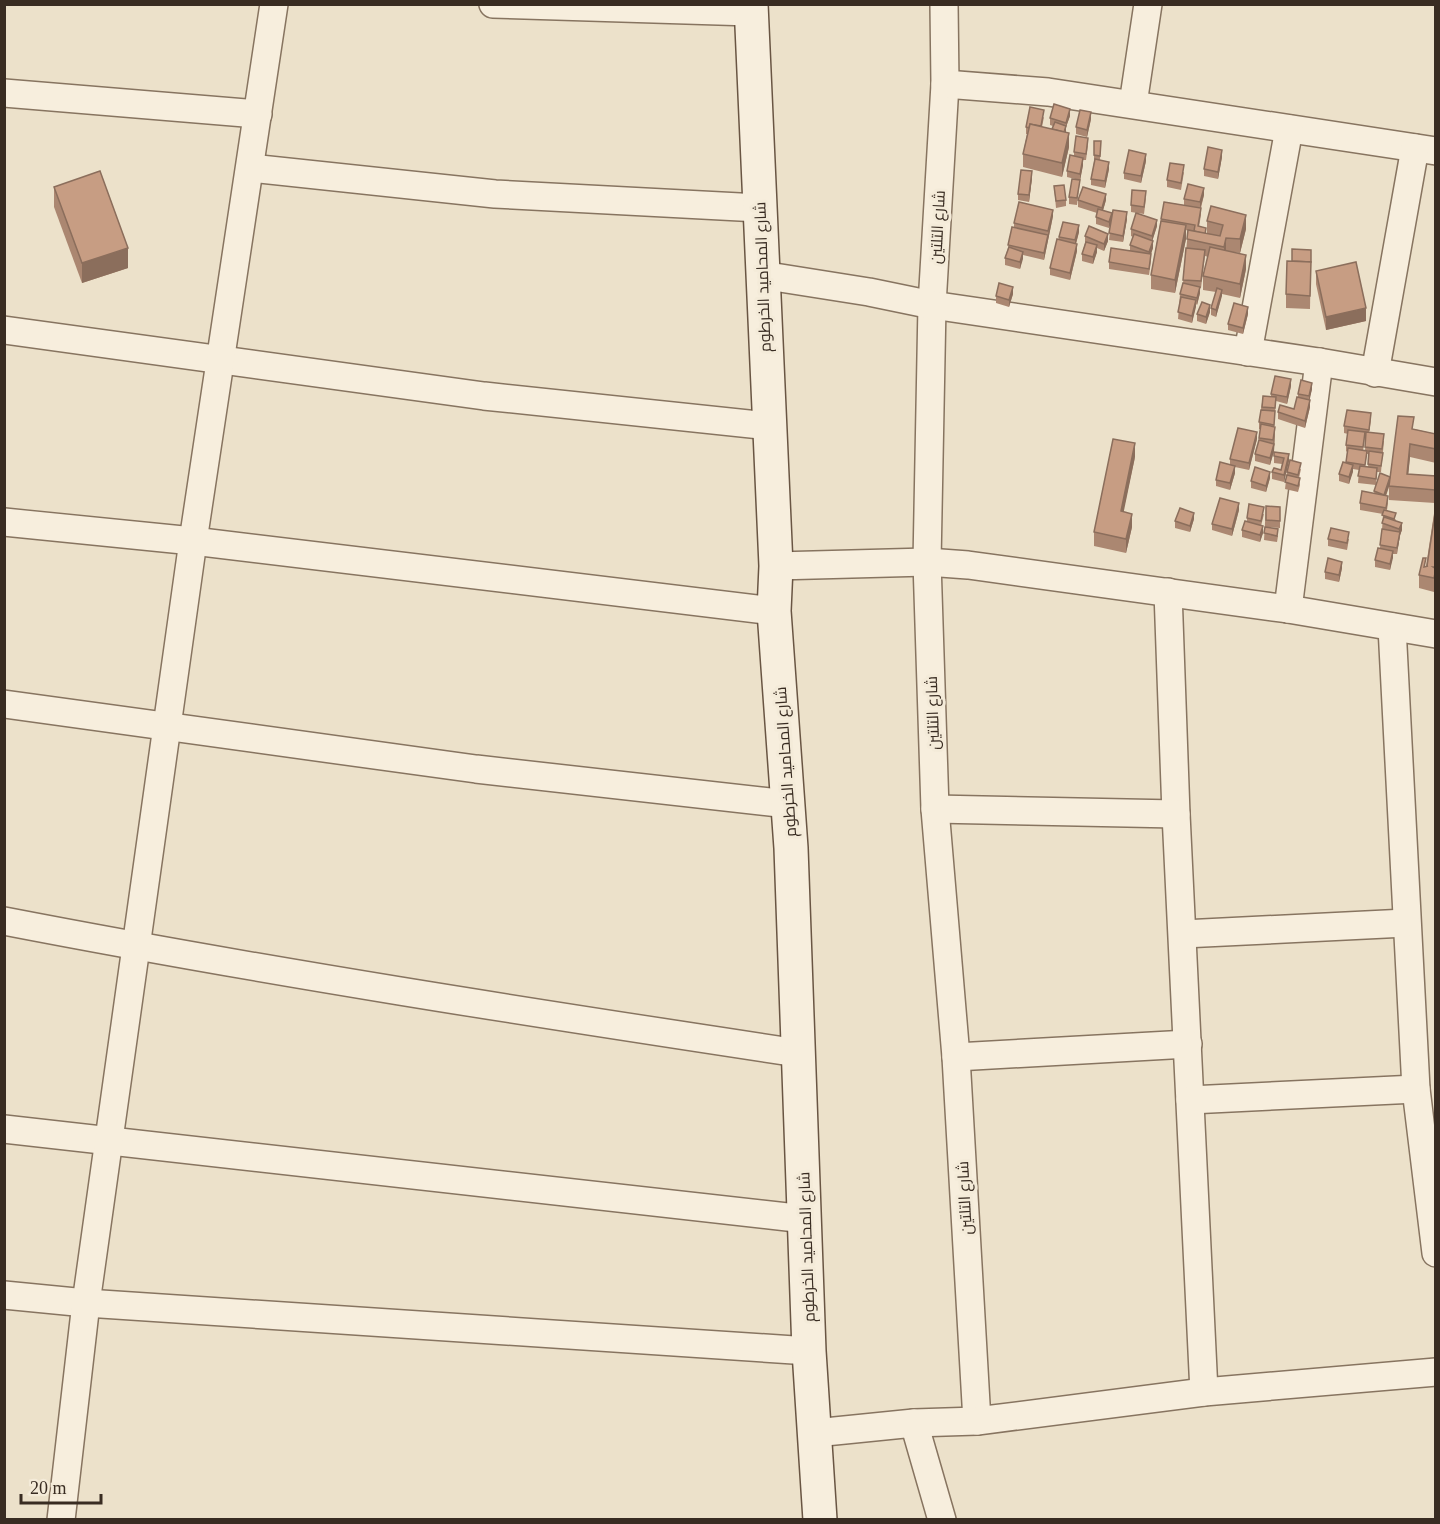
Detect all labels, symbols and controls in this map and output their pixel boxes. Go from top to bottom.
street label: شارع التلتين [927,190,951,265]
street label: شارع المحاميد الخرطوم [751,201,777,353]
street label: شارع التلتين [923,676,945,750]
street label: شارع المحاميد الخرطوم [772,686,802,838]
street label: شارع التلتين [954,1160,978,1235]
street label: شارع المحاميد الخرطوم [795,1171,821,1323]
scale bar [21,1467,100,1505]
text: 20 m [30,1478,67,1498]

